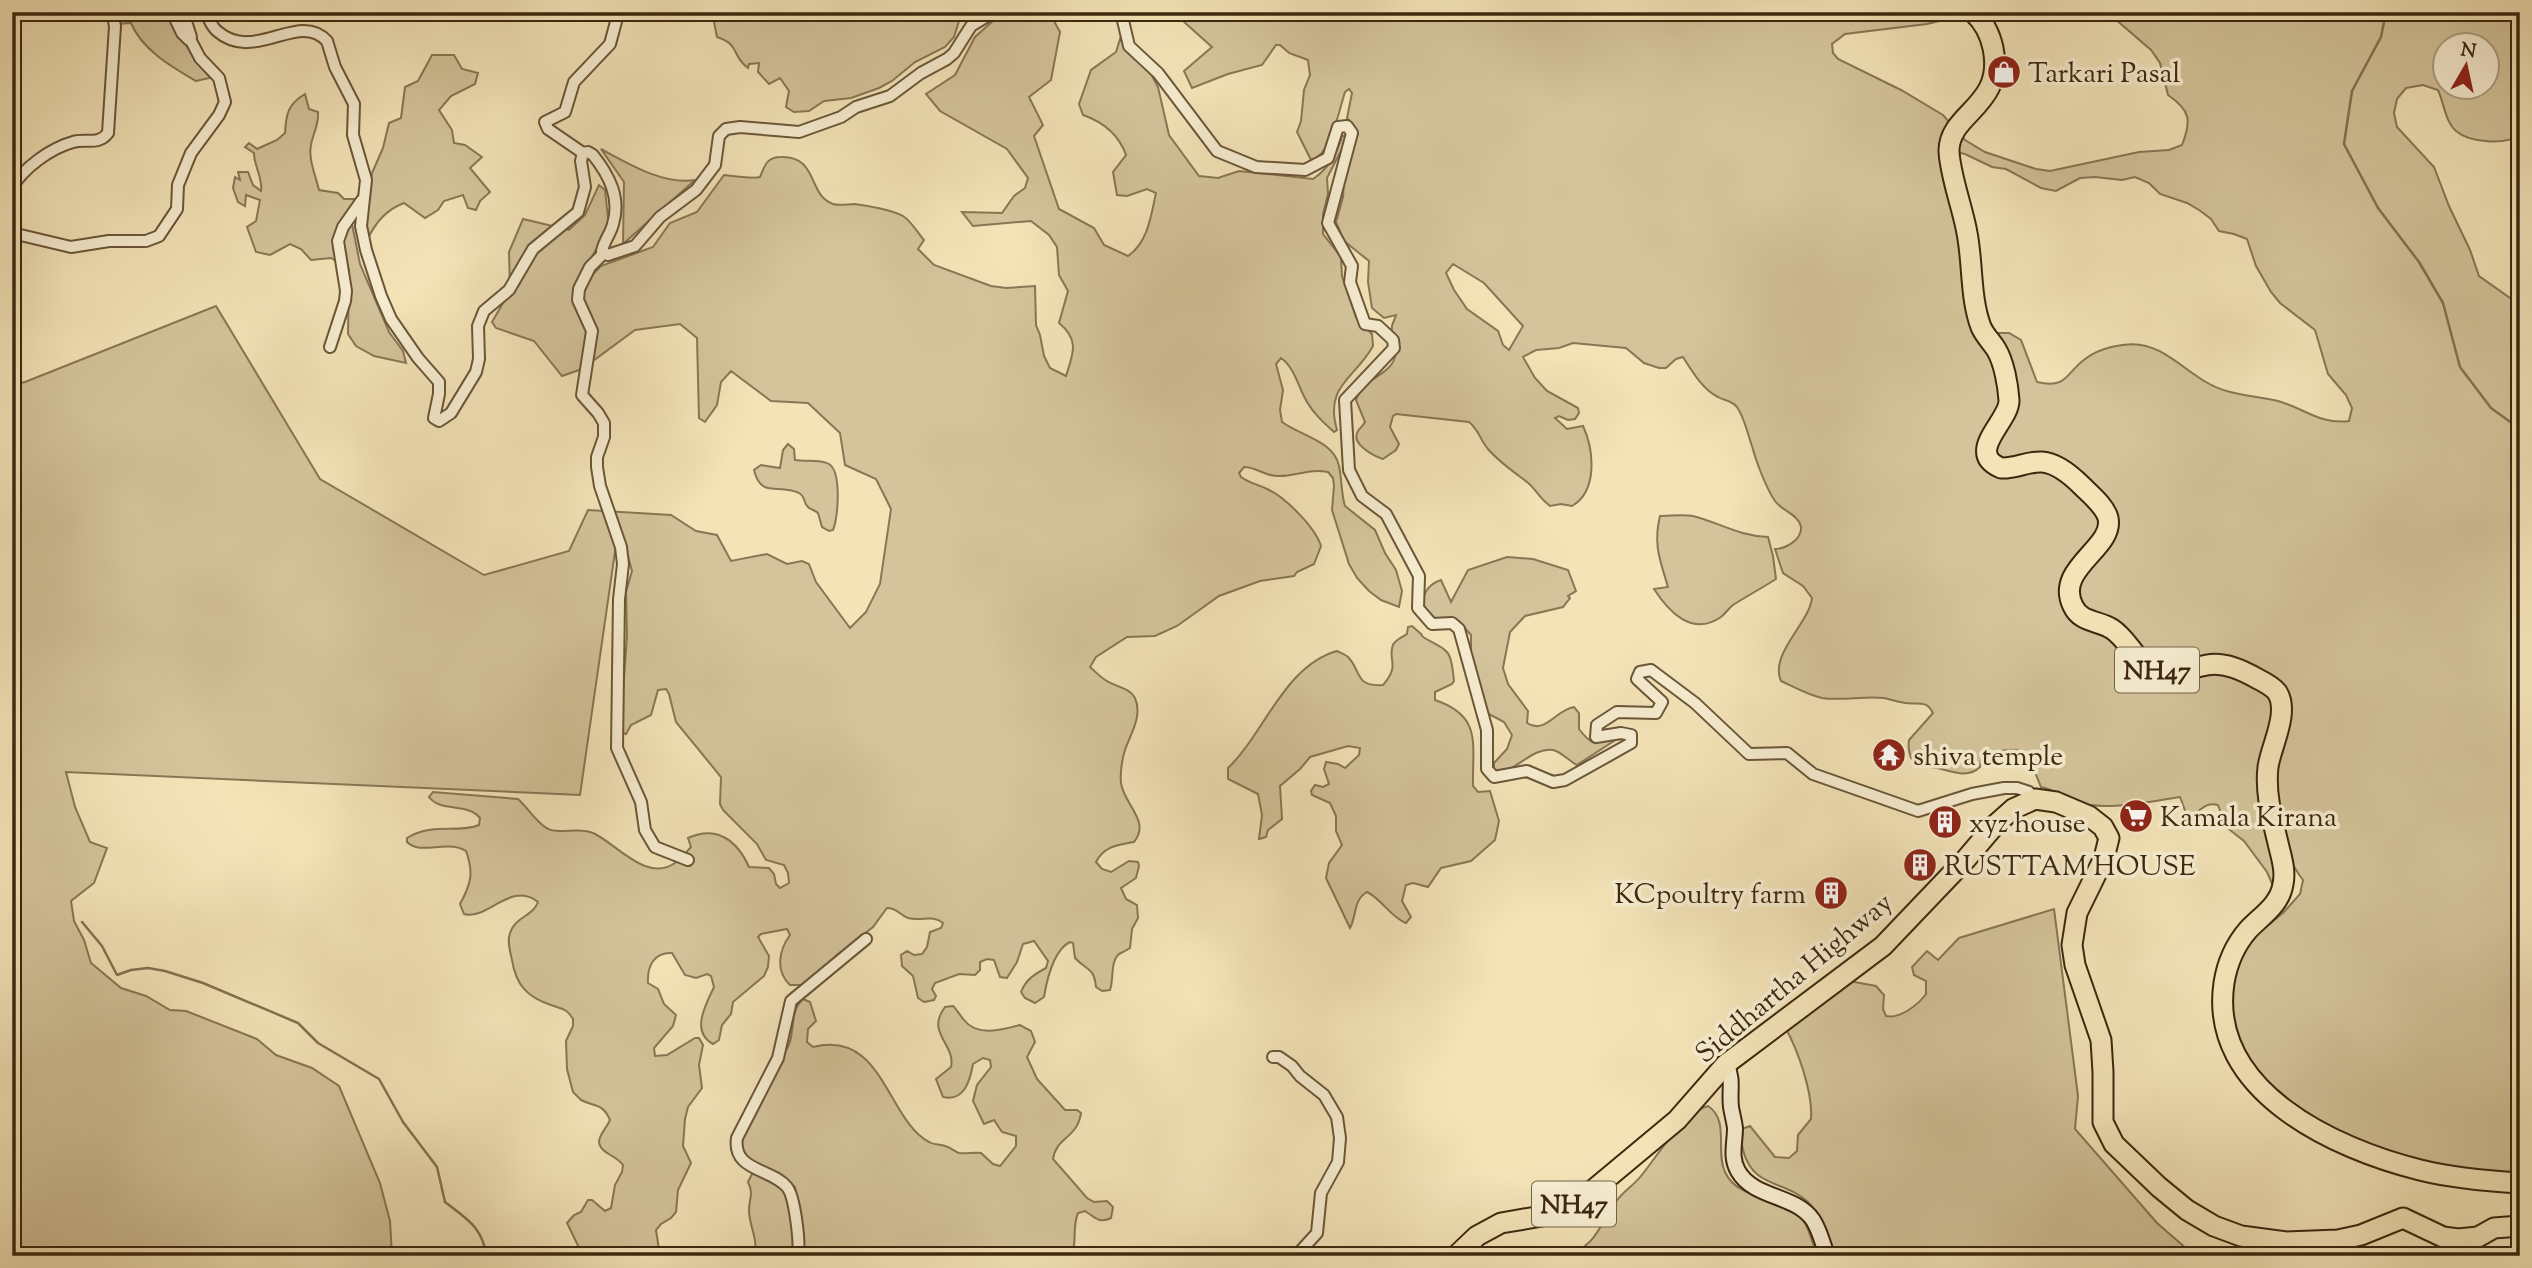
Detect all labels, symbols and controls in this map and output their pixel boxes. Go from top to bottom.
north arrow [2430,32,2500,102]
text: N [2459,37,2478,66]
shop icon: Tarkari Pasal [1985,53,2023,91]
place label: Tarkari Pasal [2028,55,2181,95]
road number: NH47 [2115,648,2199,692]
temple icon: shiva temple [1870,736,1908,774]
place label: shiva temple [1913,738,2063,778]
supermarket icon: Kamala Kirana [2117,797,2155,835]
place label: Kamala Kirana [2160,799,2337,839]
building icon: xyz house [1926,803,1964,841]
place label: xyz house [1969,805,2086,845]
building icon: RUSTTAM HOUSE [1901,846,1939,884]
place label: RUSTTAM HOUSE [1944,848,2196,888]
building icon: KCpoultry farm [1812,874,1850,912]
place label: KCpoultry farm [1614,876,1806,916]
street label: Siddhartha Highway [1687,884,1903,1074]
road number: NH47 [1532,1182,1616,1226]

